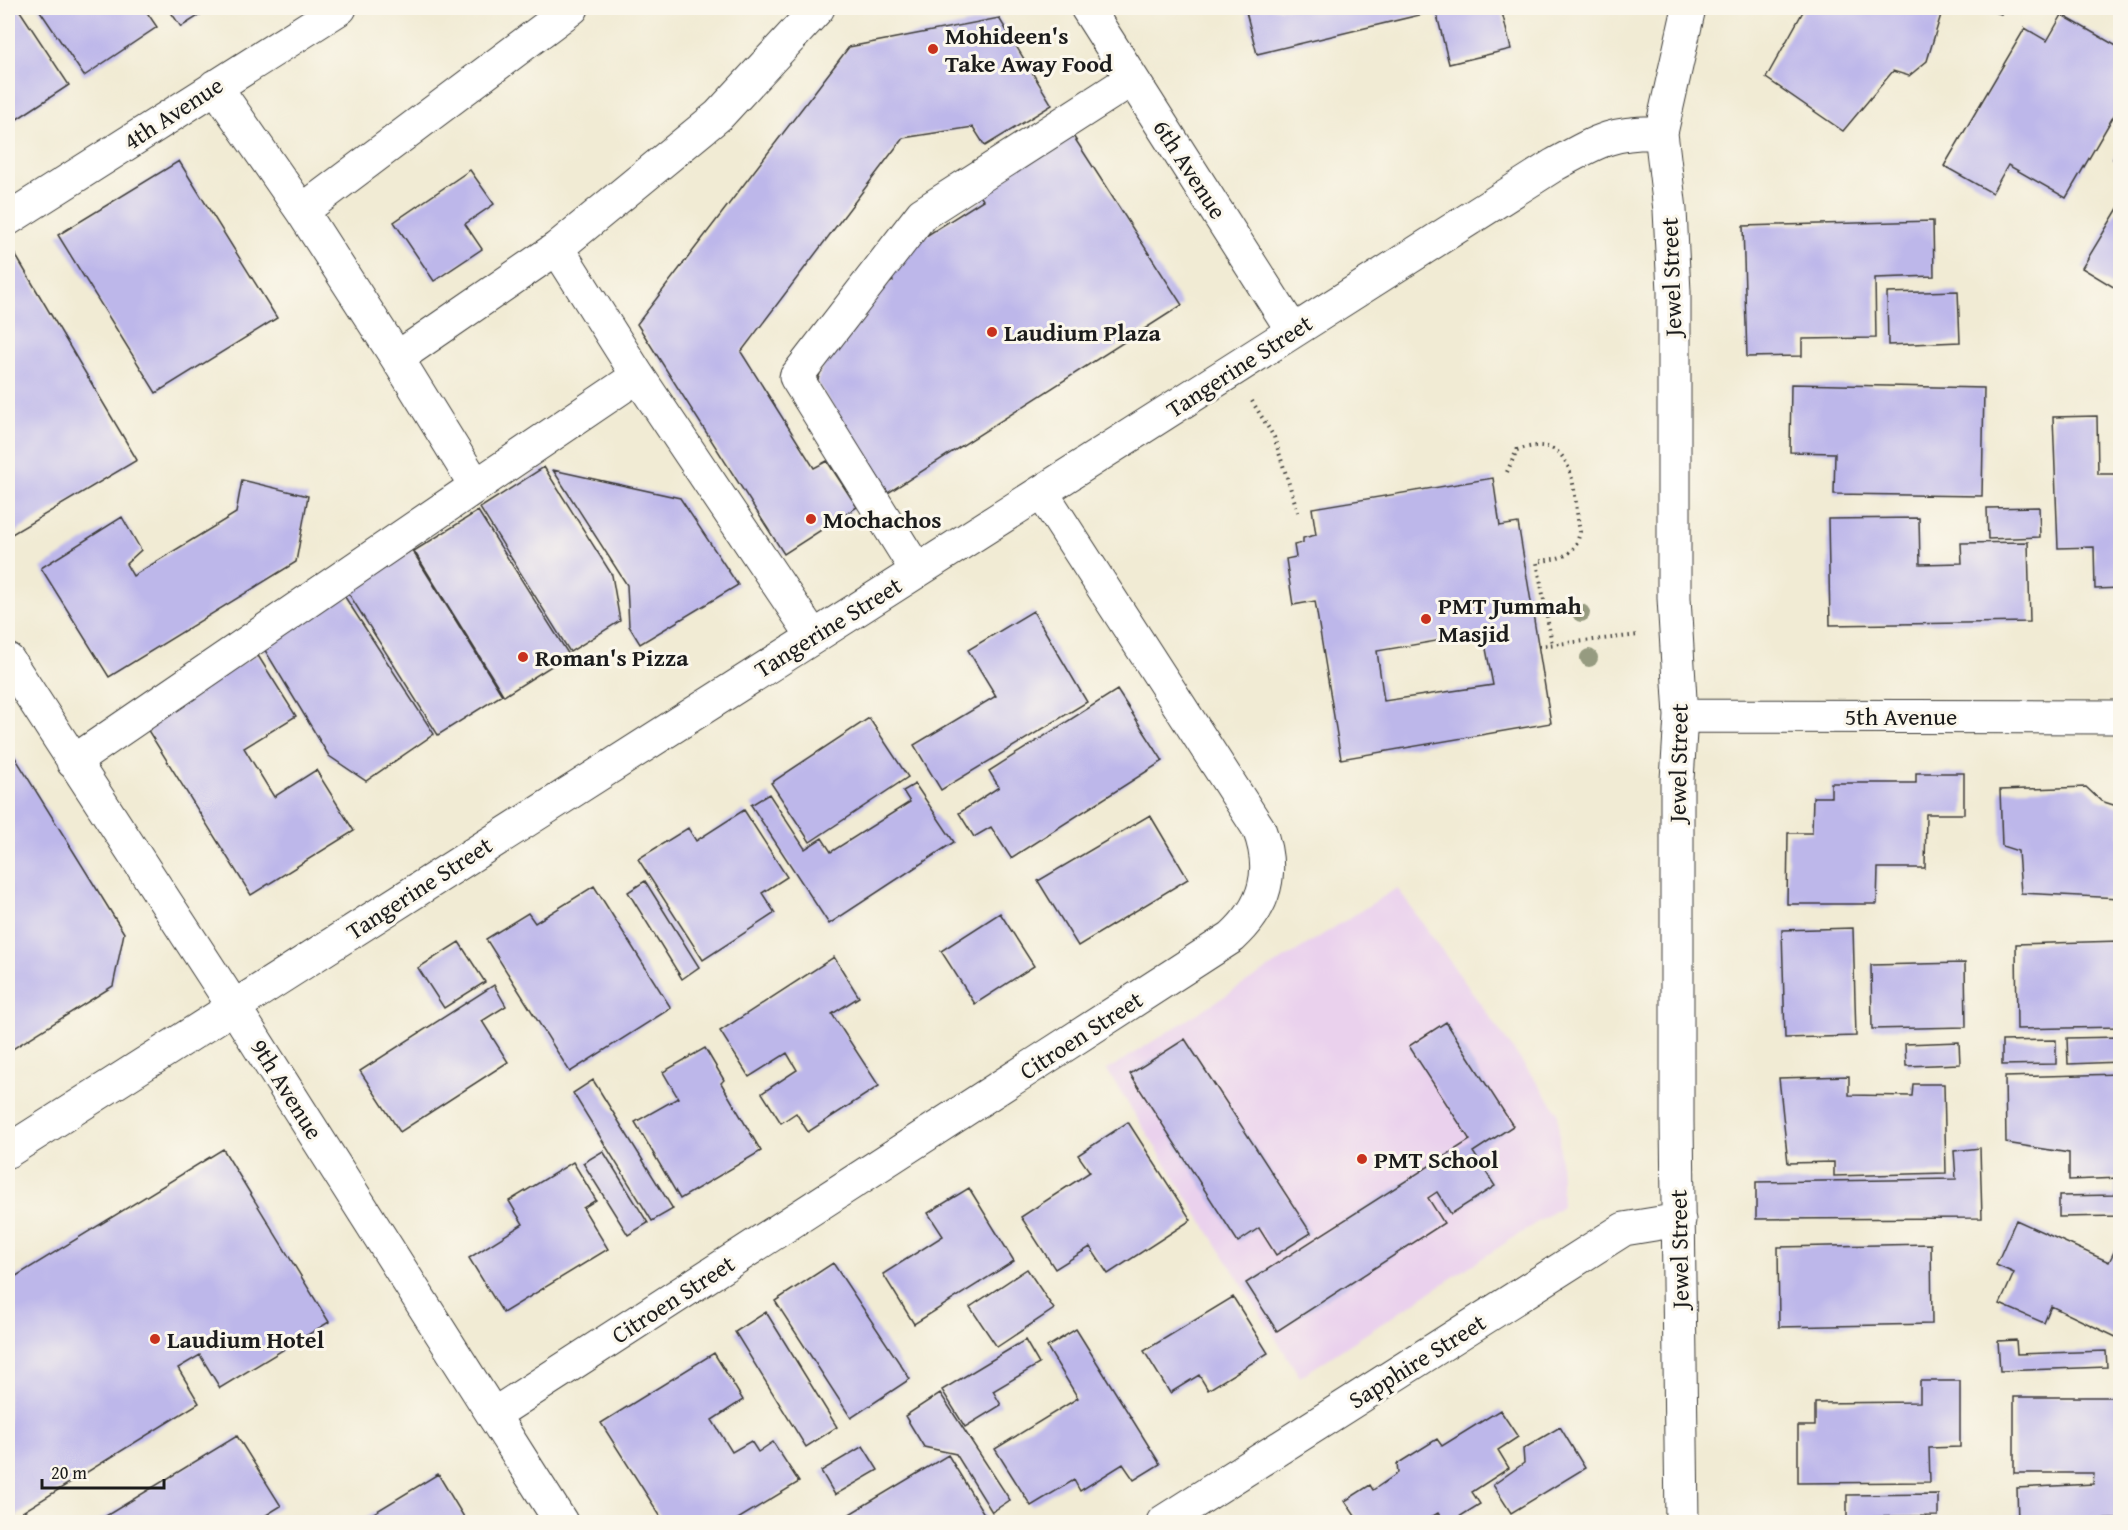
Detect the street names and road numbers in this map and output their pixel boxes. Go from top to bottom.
street label: 4th Avenue [116,68,230,158]
street label: 6th Avenue [1145,112,1235,226]
street label: Jewel Street [1651,216,1691,340]
street label: Tangerine Street [1159,305,1319,426]
street label: Tangerine Street [748,567,909,686]
street label: 5th Avenue [1845,699,1957,734]
street label: Jewel Street [1659,702,1697,826]
street label: Tangerine Street [339,827,499,948]
street label: Citroen Street [1012,982,1150,1088]
street label: 9th Avenue [242,1032,332,1146]
street label: Jewel Street [1660,1188,1698,1312]
street label: Citroen Street [604,1246,742,1352]
street label: Sapphire Street [1342,1305,1493,1417]

